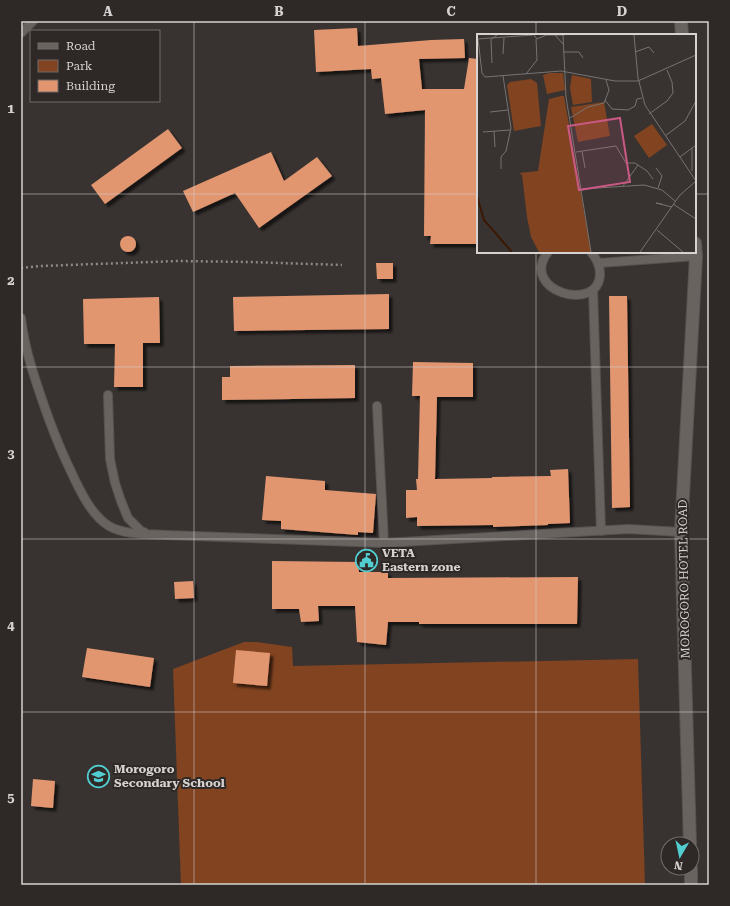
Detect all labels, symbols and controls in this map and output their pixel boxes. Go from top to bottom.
text: A [103,4,113,19]
text: B [274,4,284,19]
text: C [446,4,456,19]
text: D [617,4,627,19]
legend [30,30,160,102]
inset map [477,34,696,253]
text: Road [66,39,96,53]
text: Park [66,59,93,73]
text: Building [66,79,115,93]
text: 1 [7,101,15,116]
text: 2 [7,273,15,288]
text: 3 [7,446,15,461]
street label: MOROGORO HOTEL ROAD [676,499,692,659]
place label: VETA Eastern zone [382,546,461,574]
public building icon: VETA Eastern zone [354,547,380,573]
text: 4 [7,618,15,633]
place label: Morogoro Secondary School [114,762,225,790]
school or university icon: Morogoro Secondary School [86,763,112,789]
text: 5 [7,790,15,805]
north arrow [660,836,700,876]
text: N [673,858,684,872]

